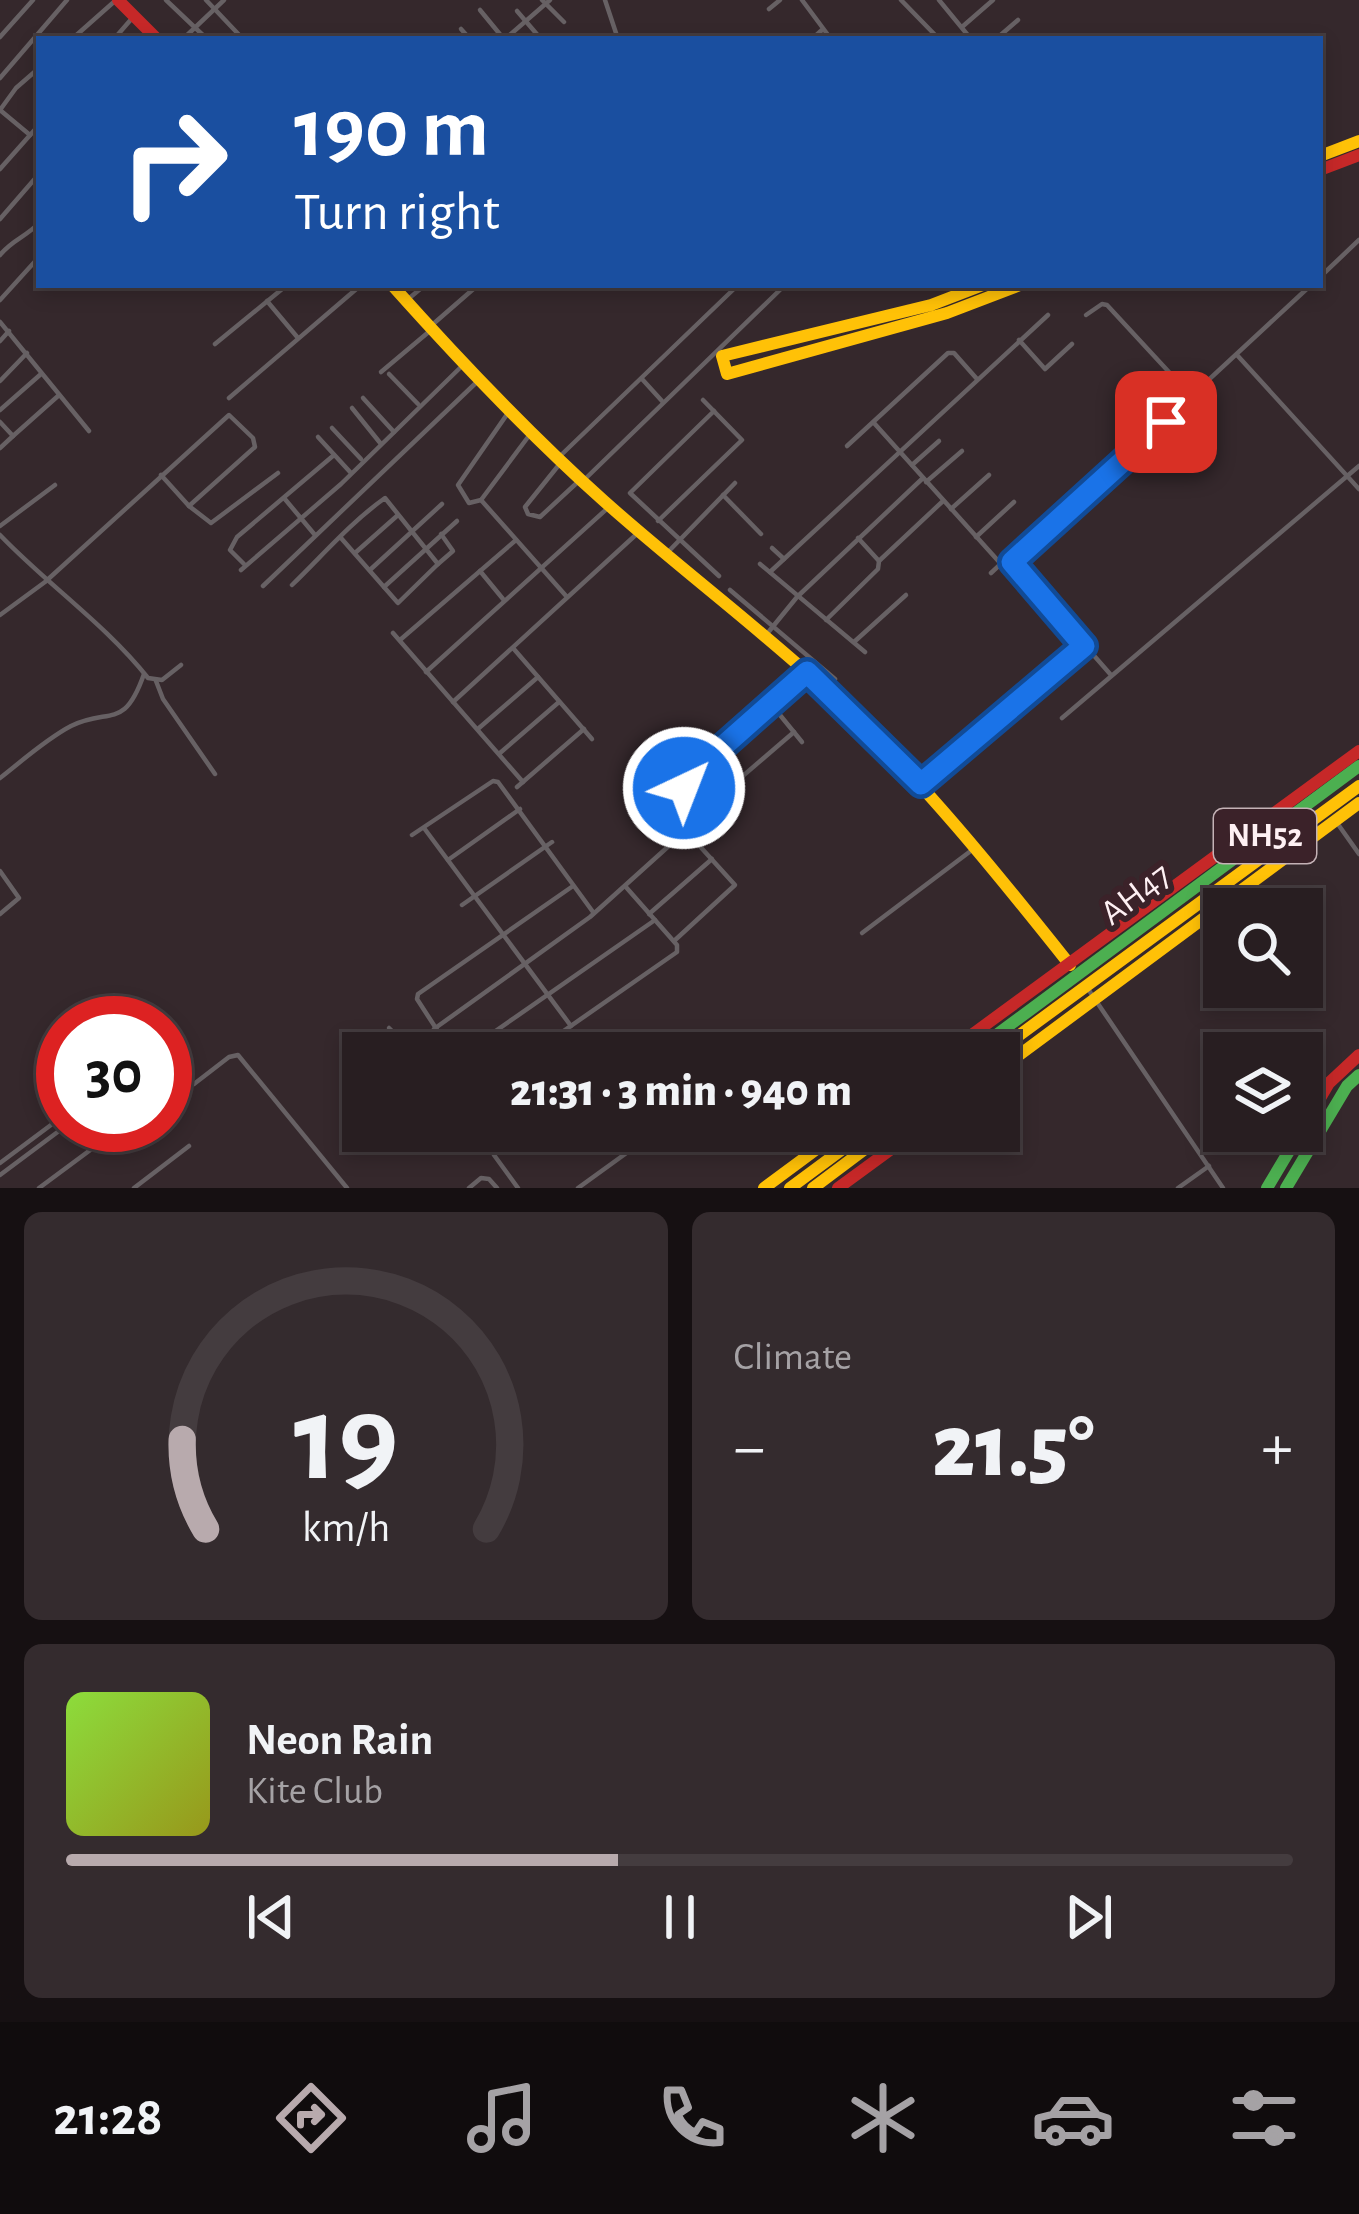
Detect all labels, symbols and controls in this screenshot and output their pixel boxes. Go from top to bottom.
icon: right [96,84,252,240]
text: 190 m [294,88,489,172]
text: Turn right [294,186,500,240]
pin [1115,371,1217,473]
icon: arrive [1133,389,1199,455]
position arrow [621,725,747,851]
road number: NH52 [1214,809,1316,863]
street label: AH47 [1094,856,1178,932]
map controls [1203,888,1323,1152]
button: search [1203,888,1323,1008]
speed limit sign: 30 [36,996,192,1152]
button: layers [1203,1032,1323,1152]
text: 21:31 · 3 min · 940 m [510,1069,852,1114]
text: Climate [734,1338,852,1377]
text: 19 [293,1378,398,1503]
text: 21.5° [932,1403,1094,1493]
text: − [734,1415,765,1481]
text: + [1261,1415,1293,1481]
text: km/h [302,1507,390,1550]
text: Neon Rain [246,1718,433,1763]
text: Kite Club [246,1772,383,1811]
icon: previous [238,1884,304,1950]
icon: pause [647,1884,713,1950]
icon: next [1056,1884,1122,1950]
icon: directions [269,2076,353,2160]
icon: music [460,2076,544,2160]
icon: phone [650,2076,734,2160]
icon: climate [841,2076,925,2160]
icon: car [1031,2076,1115,2160]
icon: filters [1222,2076,1306,2160]
text: 21:28 [53,2091,163,2145]

